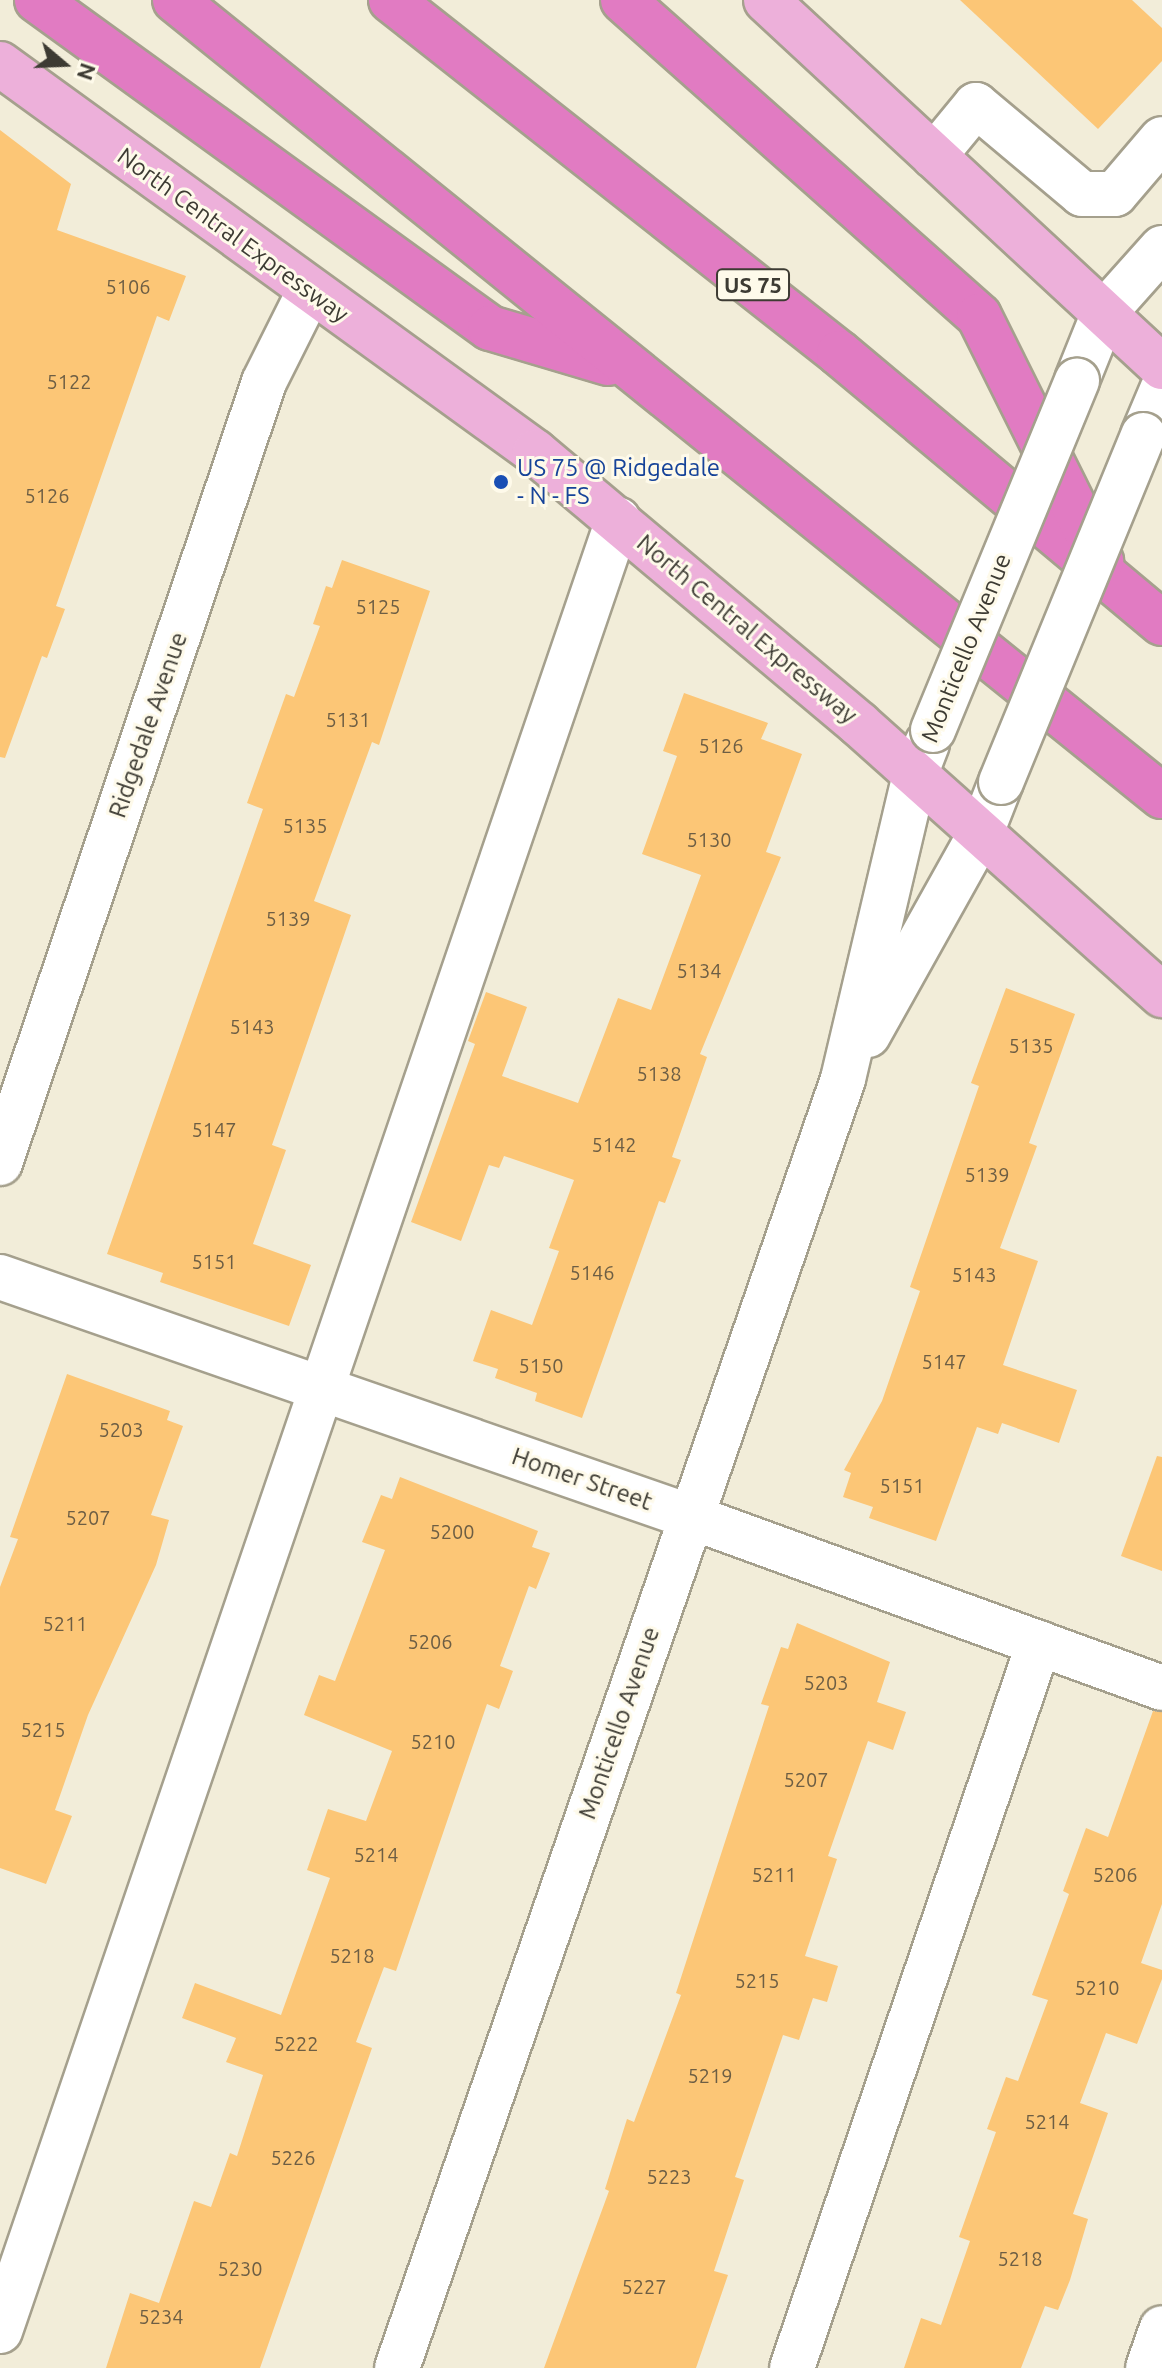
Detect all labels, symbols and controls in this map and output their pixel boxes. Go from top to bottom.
north arrow [24,24,104,104]
text: N [73,60,102,84]
street label: North Central Expressway [112,141,354,329]
road number: US 75 [715,267,791,303]
house number: 5106 [105,274,151,298]
house number: 5122 [46,369,92,393]
place label: US 75 @ Ridgedale - N - FS [517,454,720,510]
marker: US 75 @ Ridgedale - N - FS [492,473,510,491]
house number: 5126 [24,483,70,507]
street label: North Central Expressway [631,528,863,730]
street label: Monticello Avenue [915,549,1017,747]
house number: 5125 [355,594,401,618]
street label: Ridgedale Avenue [103,629,193,821]
house number: 5131 [325,707,371,731]
house number: 5126 [698,733,744,757]
house number: 5135 [282,813,328,837]
house number: 5130 [686,827,732,851]
house number: 5139 [265,906,311,930]
house number: 5134 [676,958,722,982]
house number: 5143 [229,1014,275,1038]
house number: 5135 [1008,1033,1054,1057]
house number: 5138 [636,1061,682,1085]
house number: 5147 [191,1117,237,1141]
house number: 5142 [591,1132,637,1156]
house number: 5139 [964,1162,1010,1186]
house number: 5151 [191,1249,237,1273]
house number: 5146 [569,1260,615,1284]
house number: 5143 [951,1262,997,1286]
house number: 5147 [921,1349,967,1373]
house number: 5150 [518,1353,564,1377]
house number: 5203 [98,1417,144,1441]
street label: Homer Street [508,1442,656,1516]
house number: 5151 [879,1473,925,1497]
house number: 5207 [65,1505,111,1529]
house number: 5200 [429,1519,475,1543]
house number: 5211 [42,1611,88,1635]
street label: Monticello Avenue [573,1623,665,1823]
house number: 5206 [407,1629,453,1653]
house number: 5203 [803,1670,849,1694]
house number: 5215 [20,1717,66,1741]
house number: 5210 [410,1729,456,1753]
house number: 5207 [783,1767,829,1791]
house number: 5214 [353,1842,399,1866]
house number: 5211 [751,1862,797,1886]
house number: 5206 [1092,1862,1138,1886]
house number: 5218 [329,1943,375,1967]
house number: 5215 [734,1968,780,1992]
house number: 5210 [1074,1975,1120,1999]
house number: 5222 [273,2031,319,2055]
house number: 5219 [687,2063,733,2087]
house number: 5214 [1024,2109,1070,2133]
house number: 5226 [270,2145,316,2169]
house number: 5223 [646,2164,692,2188]
house number: 5218 [997,2246,1043,2270]
house number: 5230 [217,2256,263,2280]
house number: 5227 [621,2274,667,2298]
house number: 5234 [138,2304,184,2328]

